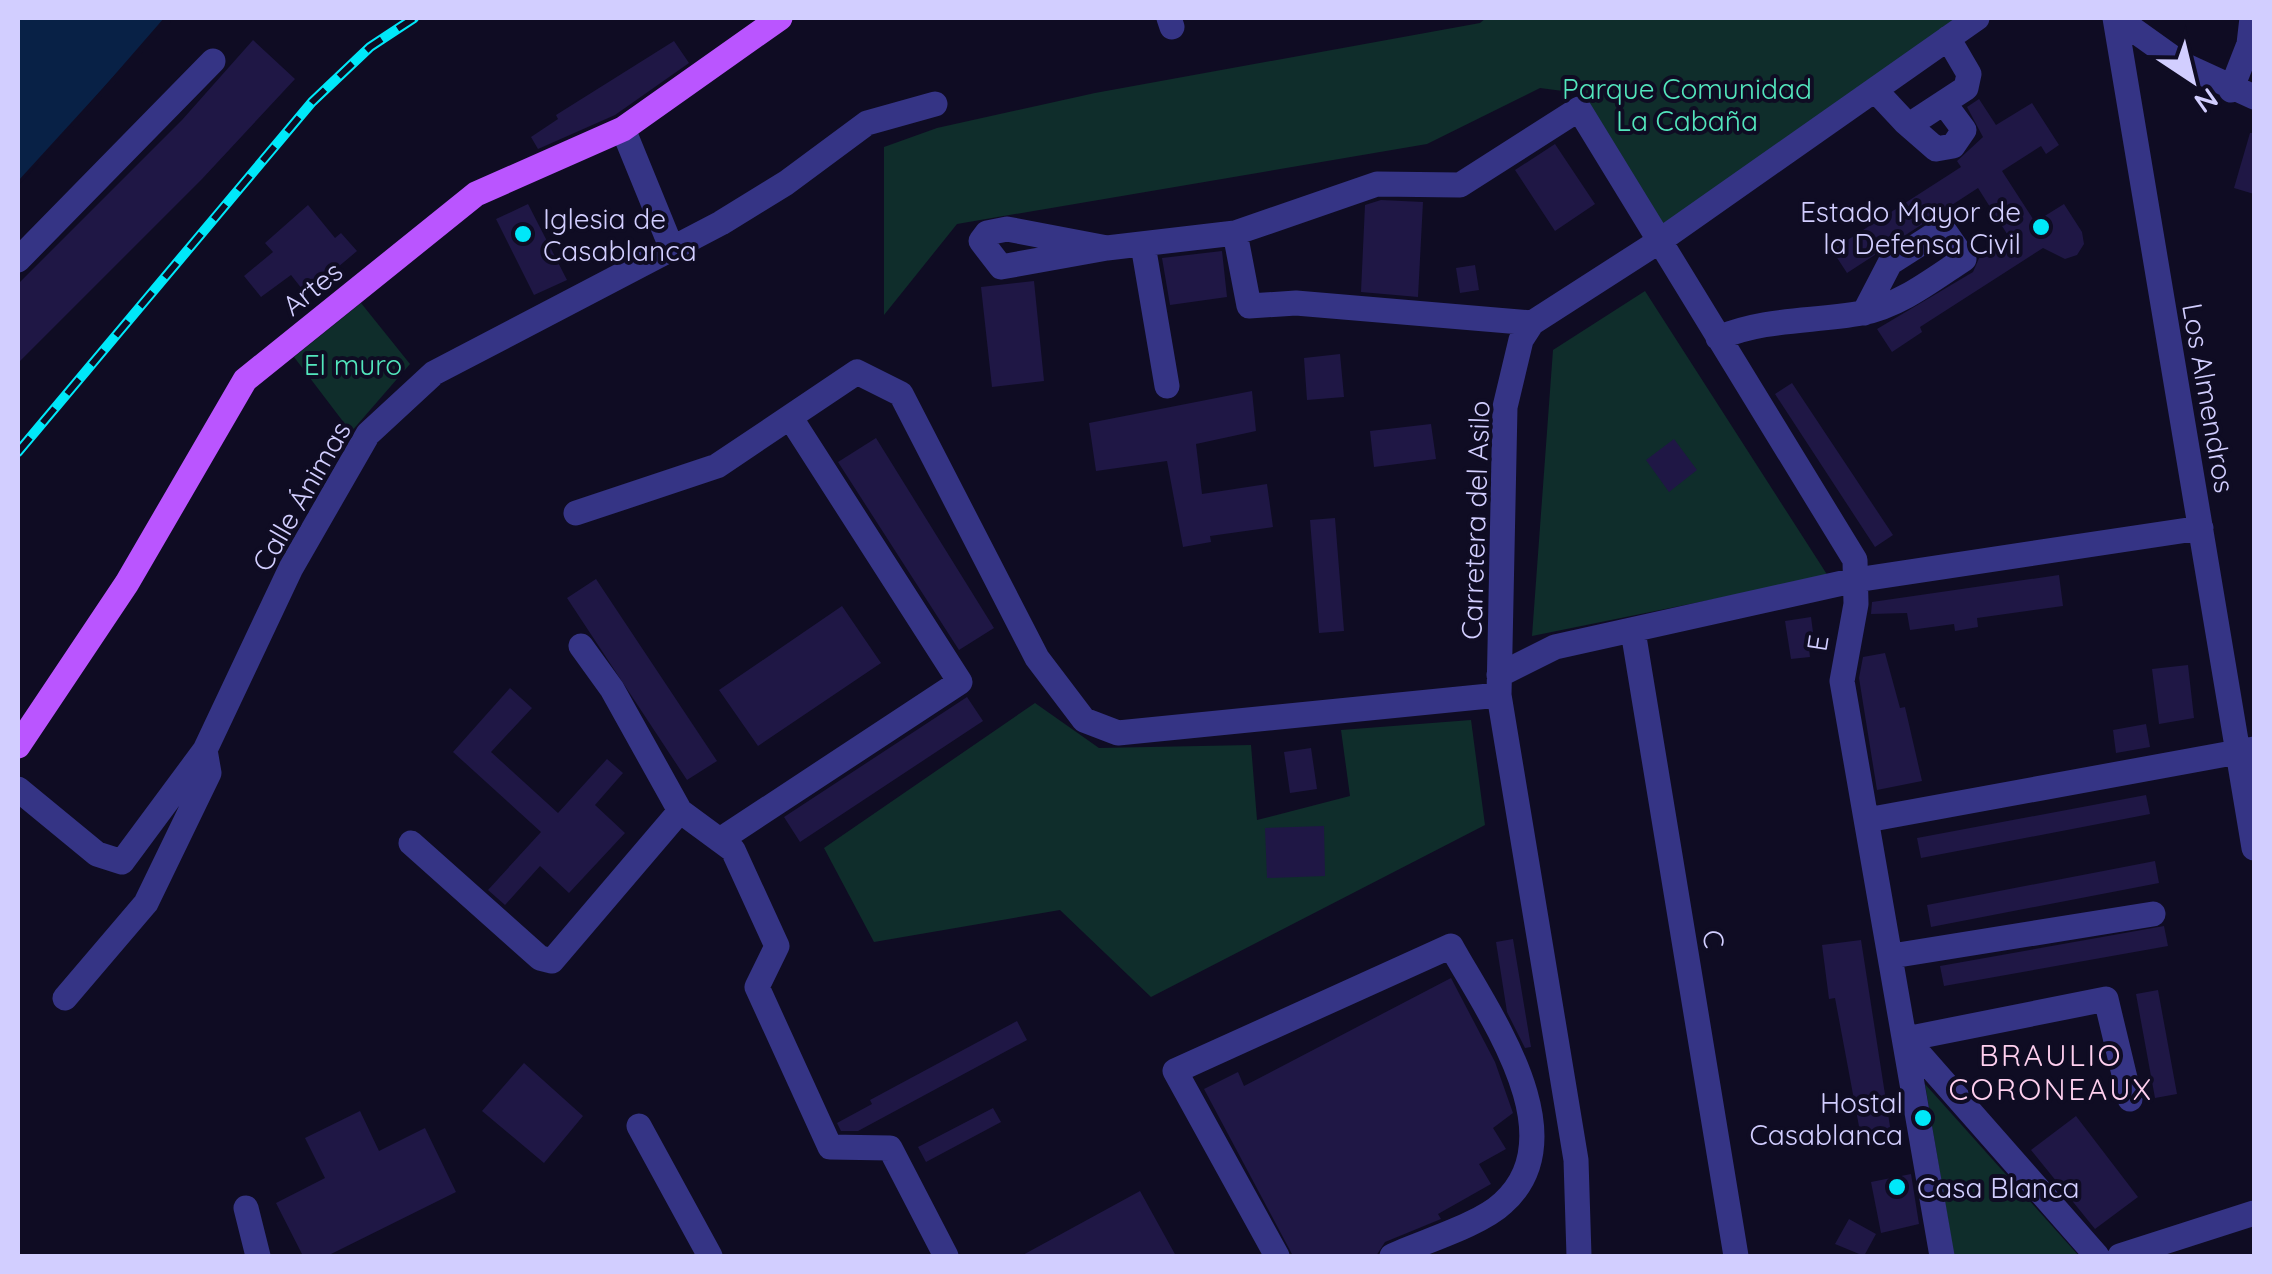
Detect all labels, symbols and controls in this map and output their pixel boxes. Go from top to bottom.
north arrow [2142,30,2242,130]
park label: Parque Comunidad La Cabaña [1562,71,1812,138]
text: N [2188,81,2225,121]
place label: Estado Mayor de la Defensa Civil [1800,194,2021,261]
place label: Iglesia de Casablanca [543,201,697,268]
marker: Estado Mayor de la Defensa Civil [2030,216,2052,238]
marker: Iglesia de Casablanca [512,223,534,245]
street label: Artes [275,253,349,323]
street label: Los Almendros [2175,300,2243,496]
park label: El muro [304,347,402,382]
street label: Carretera del Asilo [1453,400,1497,640]
street label: Calle Ánimas [244,415,358,577]
street label: E [1798,632,1836,654]
street label: C [1695,927,1733,951]
district label: BRAULIO CORONEAUX [1948,1036,2154,1108]
place label: Hostal Casablanca [1749,1085,1903,1152]
marker: Hostal Casablanca [1912,1107,1934,1129]
place label: Casa Blanca [1917,1170,2079,1205]
marker: Casa Blanca [1886,1176,1908,1198]

